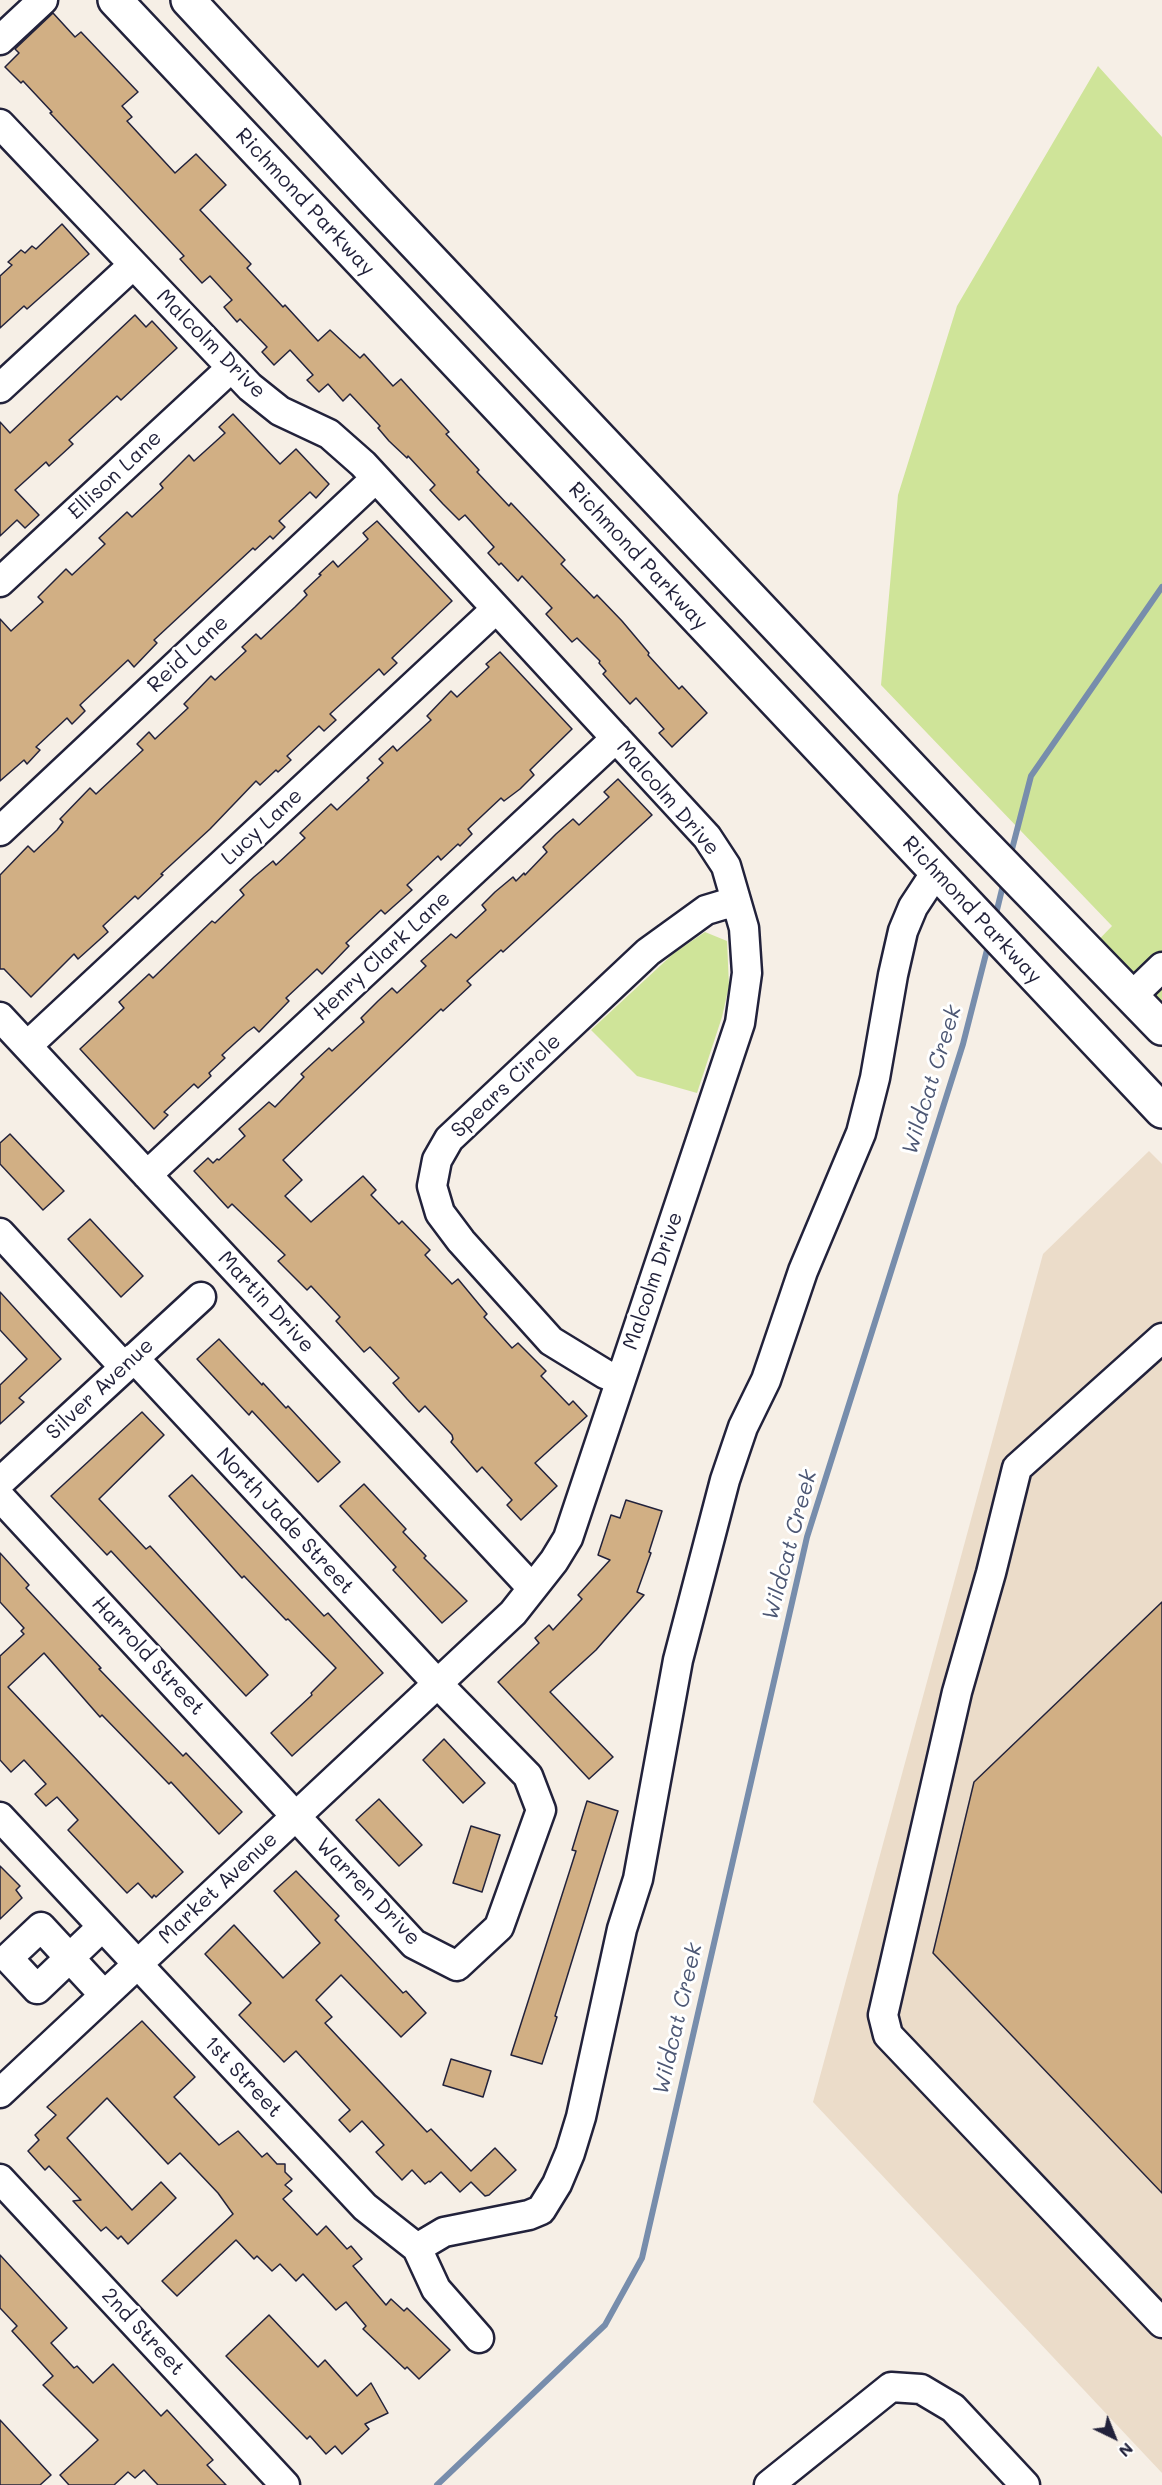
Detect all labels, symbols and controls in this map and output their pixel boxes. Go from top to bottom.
street label: Richmond Parkway [230,123,380,281]
street label: Malcolm Drive [151,284,271,404]
street label: Ellison Lane [63,425,167,525]
street label: Richmond Parkway [563,477,713,635]
street label: Reid Lane [142,610,234,698]
street label: Malcolm Drive [611,735,725,861]
street label: Lucy Lane [216,783,308,871]
street label: Richmond Parkway [897,831,1047,989]
street label: Henry Clark Lane [308,886,456,1026]
water label: Wildcat Creek [897,1002,967,1158]
street label: Spears Circle [446,1029,566,1143]
street label: Malcolm Drive [618,1209,688,1353]
street label: Martin Drive [212,1246,320,1358]
street label: Silver Avenue [41,1333,159,1445]
street label: North Jade Street [211,1443,359,1599]
water label: Wildcat Creek [757,1467,823,1623]
street label: Harrold Street [86,1591,210,1721]
street label: Market Avenue [153,1827,283,1949]
street label: Warren Drive [310,1833,426,1951]
water label: Wildcat Creek [648,1941,708,2097]
street label: 1st Street [199,2031,287,2123]
street label: 2nd Street [96,2283,190,2381]
north arrow [1084,2407,1144,2467]
text: N [1115,2439,1138,2462]

